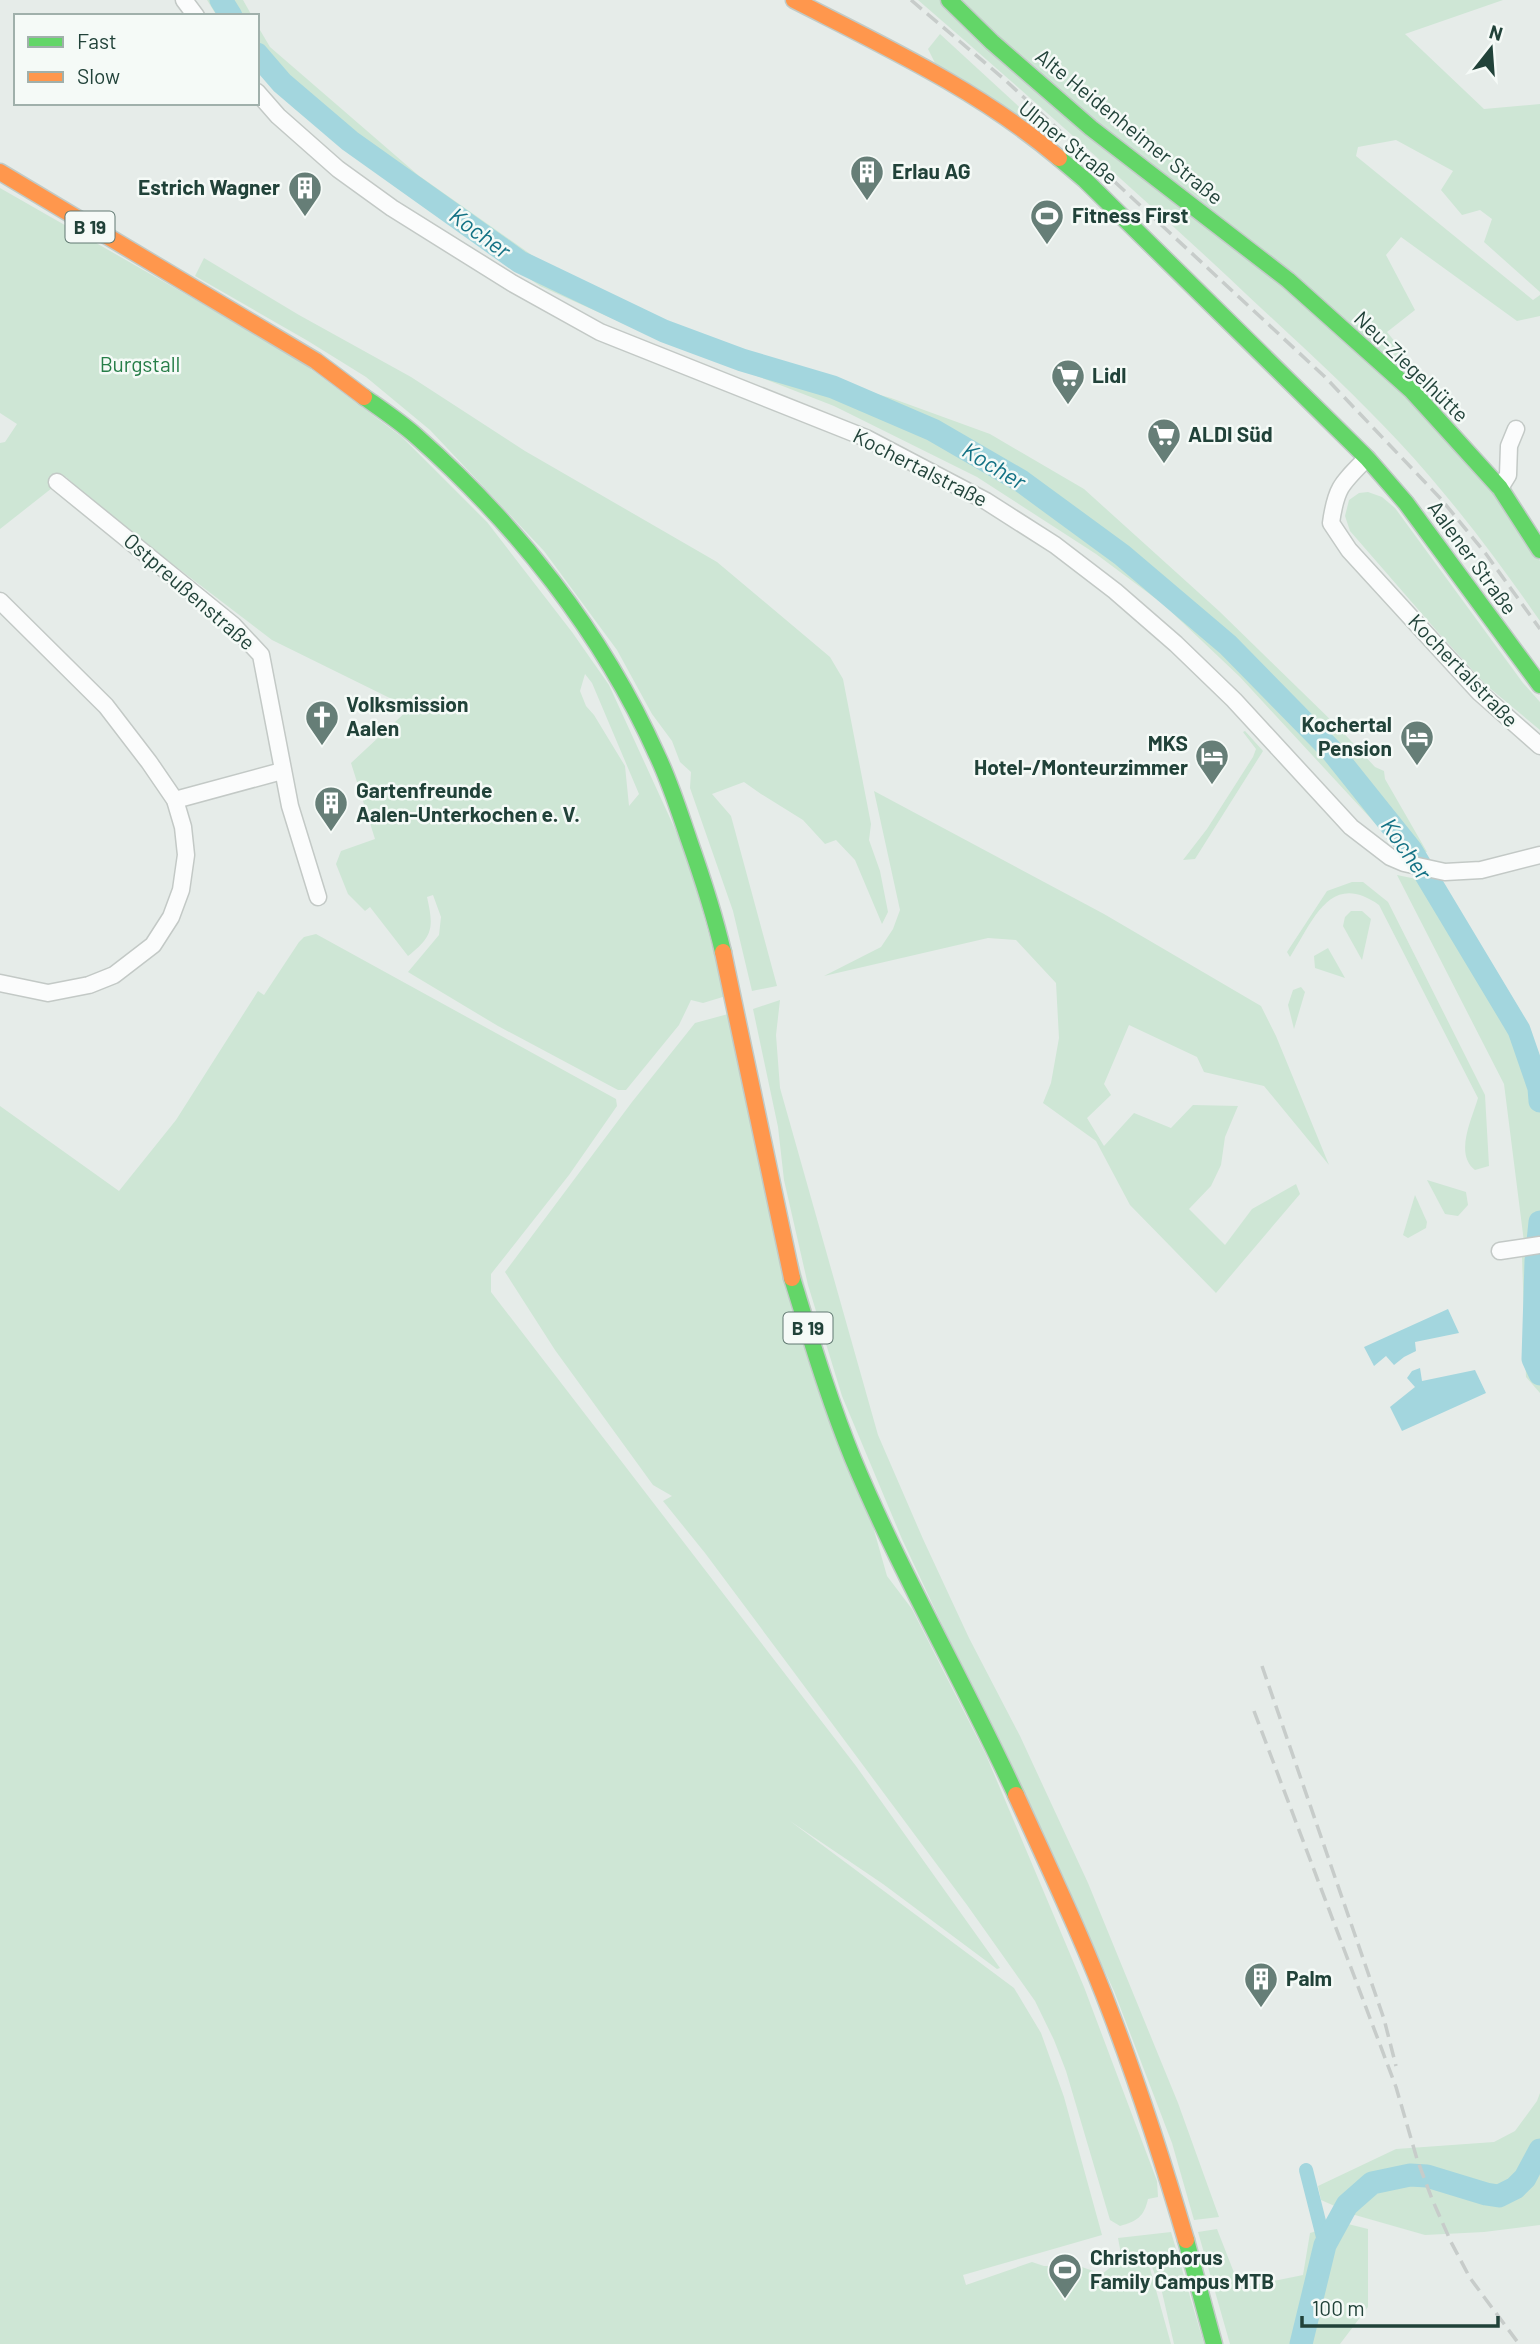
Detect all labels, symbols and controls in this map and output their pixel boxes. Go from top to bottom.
legend [14,14,259,105]
north arrow [1456,14,1526,84]
text: N [1487,19,1506,45]
text: Fast [77,28,117,53]
street label: Alte Heidenheimer Straße [1031,43,1229,209]
text: Slow [77,63,120,88]
street label: Ulmer Straße [1015,94,1123,189]
building icon: Erlau AG [848,153,886,202]
place label: Erlau AG [892,158,971,183]
building icon: Estrich Wagner [286,169,324,218]
place label: Estrich Wagner [138,174,280,199]
sports icon: Fitness First [1028,197,1066,246]
water label: Kocher [444,201,517,264]
place label: Fitness First [1072,202,1188,227]
road number: B 19 [66,212,114,243]
street label: Neu-Ziegelhütte [1350,305,1474,427]
park label: Burgstall [100,351,180,376]
supermarket icon: Lidl [1049,357,1087,406]
place label: Lidl [1092,362,1126,387]
supermarket icon: ALDI Süd [1145,416,1183,465]
place label: ALDI Süd [1188,421,1273,446]
street label: Kochertalstraße [849,422,992,511]
water label: Kocher [958,435,1032,495]
street label: Aalener Straße [1423,495,1523,619]
street label: Ostpreußenstraße [119,527,261,655]
street label: Kochertalstraße [1404,608,1524,732]
place label: Volksmission Aalen [346,691,469,740]
church icon: Volksmission Aalen [303,698,341,747]
place label: Kochertal Pension [1301,711,1392,760]
hotel icon: Kochertal Pension [1398,718,1436,767]
place label: MKS Hotel-/Monteurzimmer [974,730,1188,779]
hotel icon: MKS Hotel-/Monteurzimmer [1193,737,1231,786]
place label: Gartenfreunde Aalen-Unterkochen e. V. [356,777,580,826]
building icon: Gartenfreunde Aalen-Unterkochen e. V. [312,784,350,833]
water label: Kocher [1376,812,1439,885]
road number: B 19 [784,1312,832,1344]
building icon: Palm [1242,1960,1280,2009]
place label: Palm [1286,1965,1332,1990]
place label: Christophorus Family Campus MTB [1090,2244,1274,2293]
sports icon: Christophorus Family Campus MTB [1046,2251,1084,2300]
scale bar [1302,2284,1498,2328]
text: 100 m [1312,2295,1365,2320]

